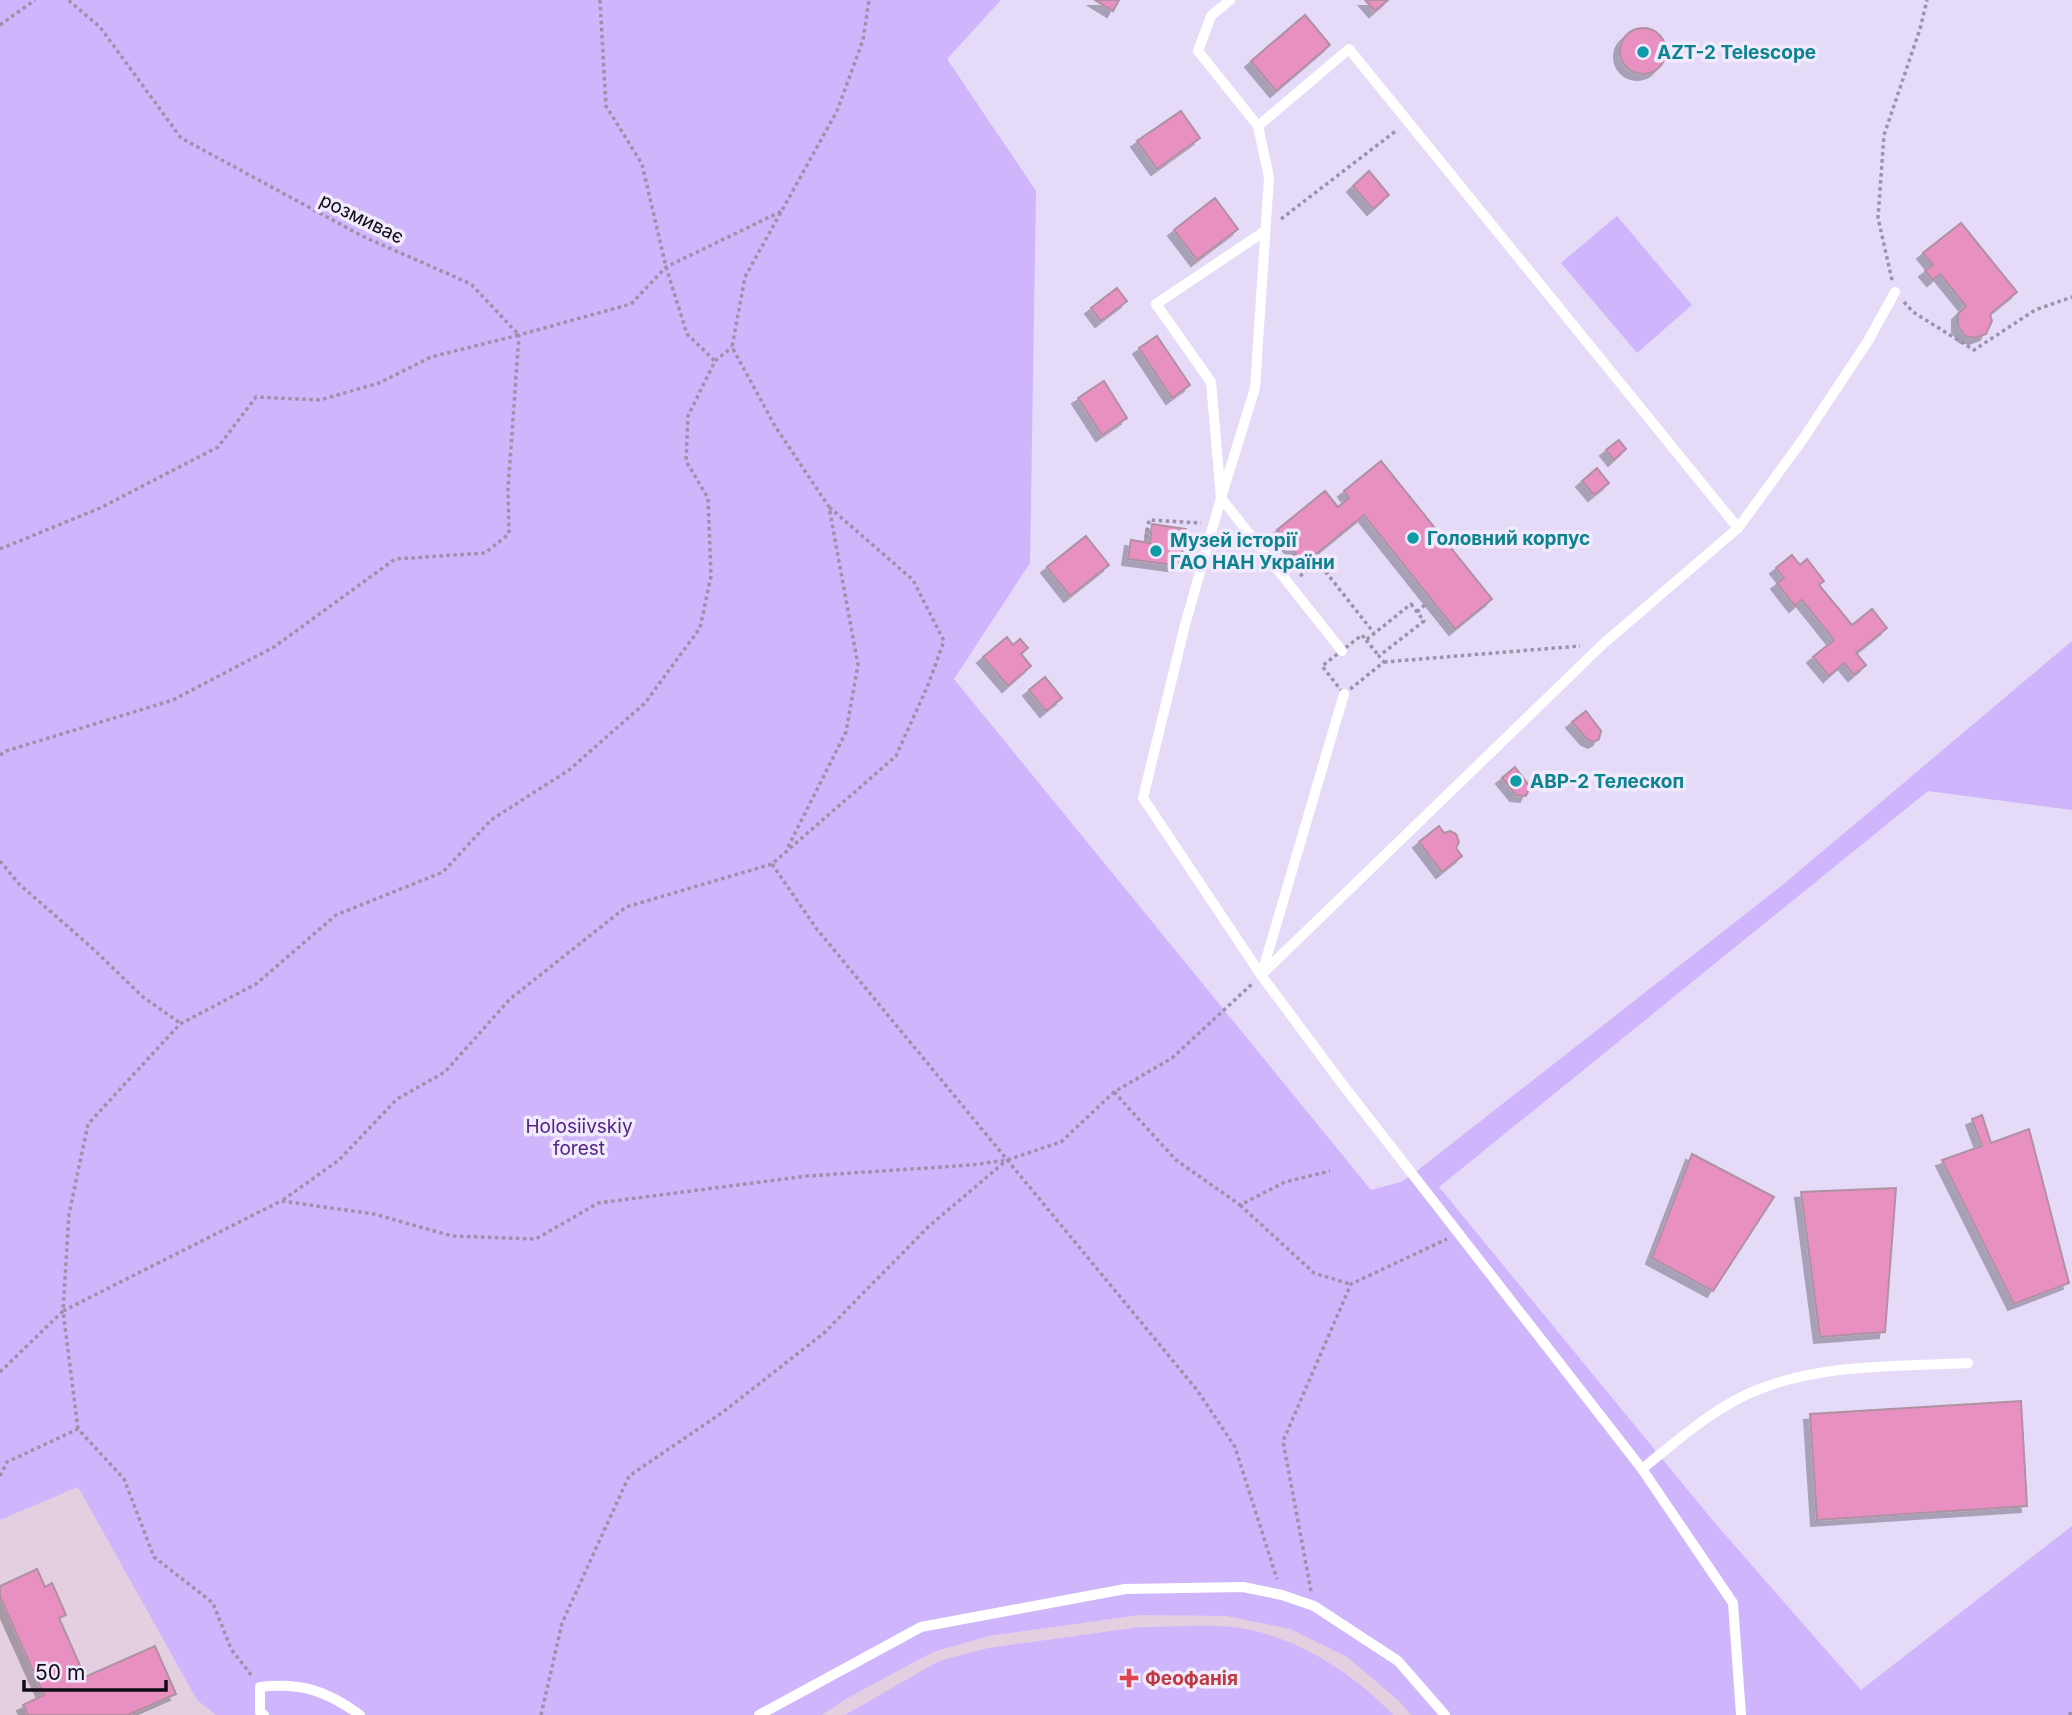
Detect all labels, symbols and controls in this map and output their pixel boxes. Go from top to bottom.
place label: AZT-2 Telescope [1657,41,1816,64]
marker: AZT-2 Telescope [1635,44,1651,60]
street label: розмиває [316,188,407,249]
place label: Головний корпус [1427,527,1590,550]
place label: Музей історії ГАО НАН України [1170,529,1335,574]
marker: Головний корпус [1405,530,1421,546]
marker: Музей історії ГАО НАН України [1148,543,1164,559]
place label: АВР-2 Телескоп [1530,770,1684,793]
marker: АВР-2 Телескоп [1508,773,1524,789]
park label: Holosiivskiy forest [525,1115,633,1160]
scale bar [24,1648,166,1692]
text: 50 m [35,1660,85,1685]
place label: Феофанія [1145,1667,1238,1690]
marker: Феофанія [1119,1668,1139,1688]

